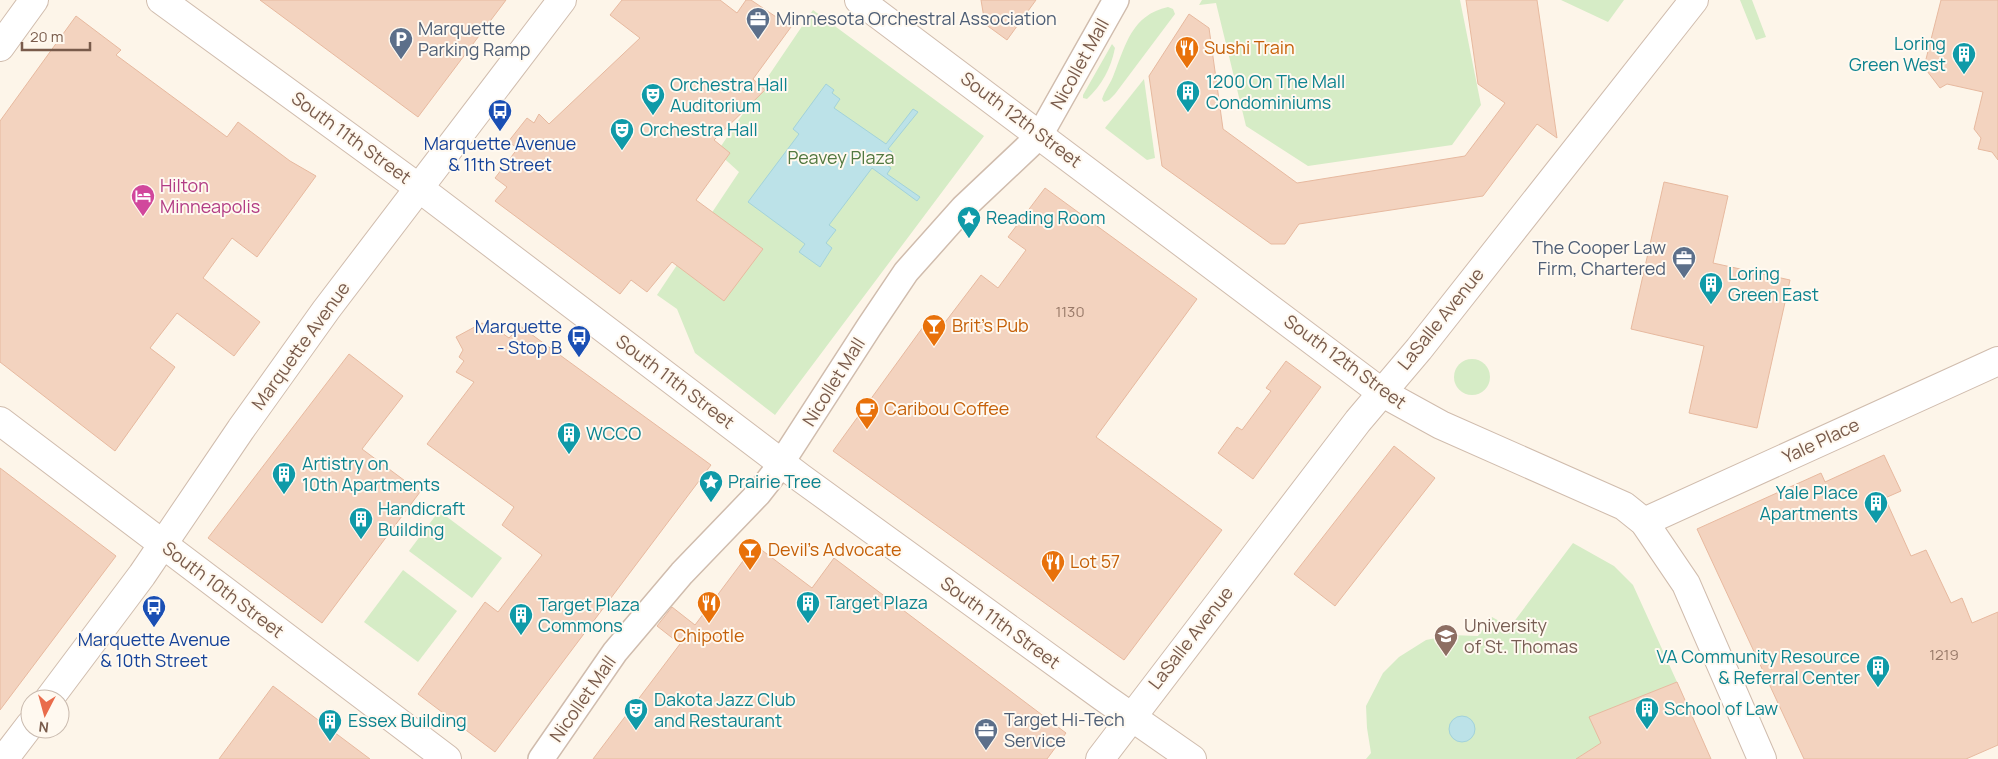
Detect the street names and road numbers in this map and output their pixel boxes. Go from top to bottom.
street label: Nicollet Mall [1044,14,1114,113]
street label: South 12th Street [956,66,1087,173]
street label: South 11th Street [287,86,416,189]
street label: LaSalle Avenue [1392,262,1489,374]
street label: Marquette Avenue [246,277,355,414]
street label: South 12th Street [1280,309,1412,414]
street label: South 11th Street [612,329,740,434]
street label: Nicollet Mall [796,333,870,430]
street label: Yale Place [1778,412,1863,468]
street label: South 10th Street [158,536,289,643]
street label: South 11th Street [936,571,1065,674]
street label: LaSalle Avenue [1142,581,1238,694]
street label: Nicollet Mall [544,651,621,746]

